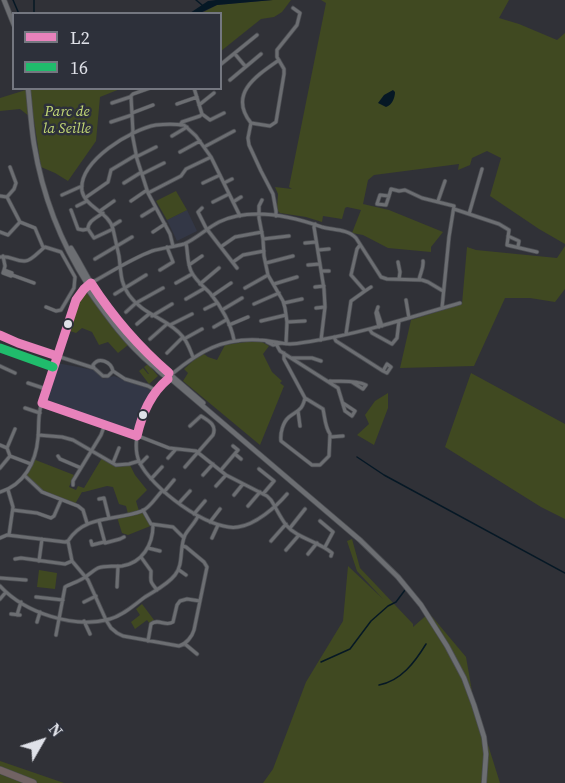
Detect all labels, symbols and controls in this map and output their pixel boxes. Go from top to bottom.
legend [12,12,222,90]
text: L2 [70,25,90,50]
text: 16 [70,55,88,80]
park label: Parc de la Seille [43,103,91,138]
unlabelled marker [62,318,74,330]
unlabelled marker [137,409,149,421]
north arrow [12,711,72,771]
text: N [44,718,68,741]

